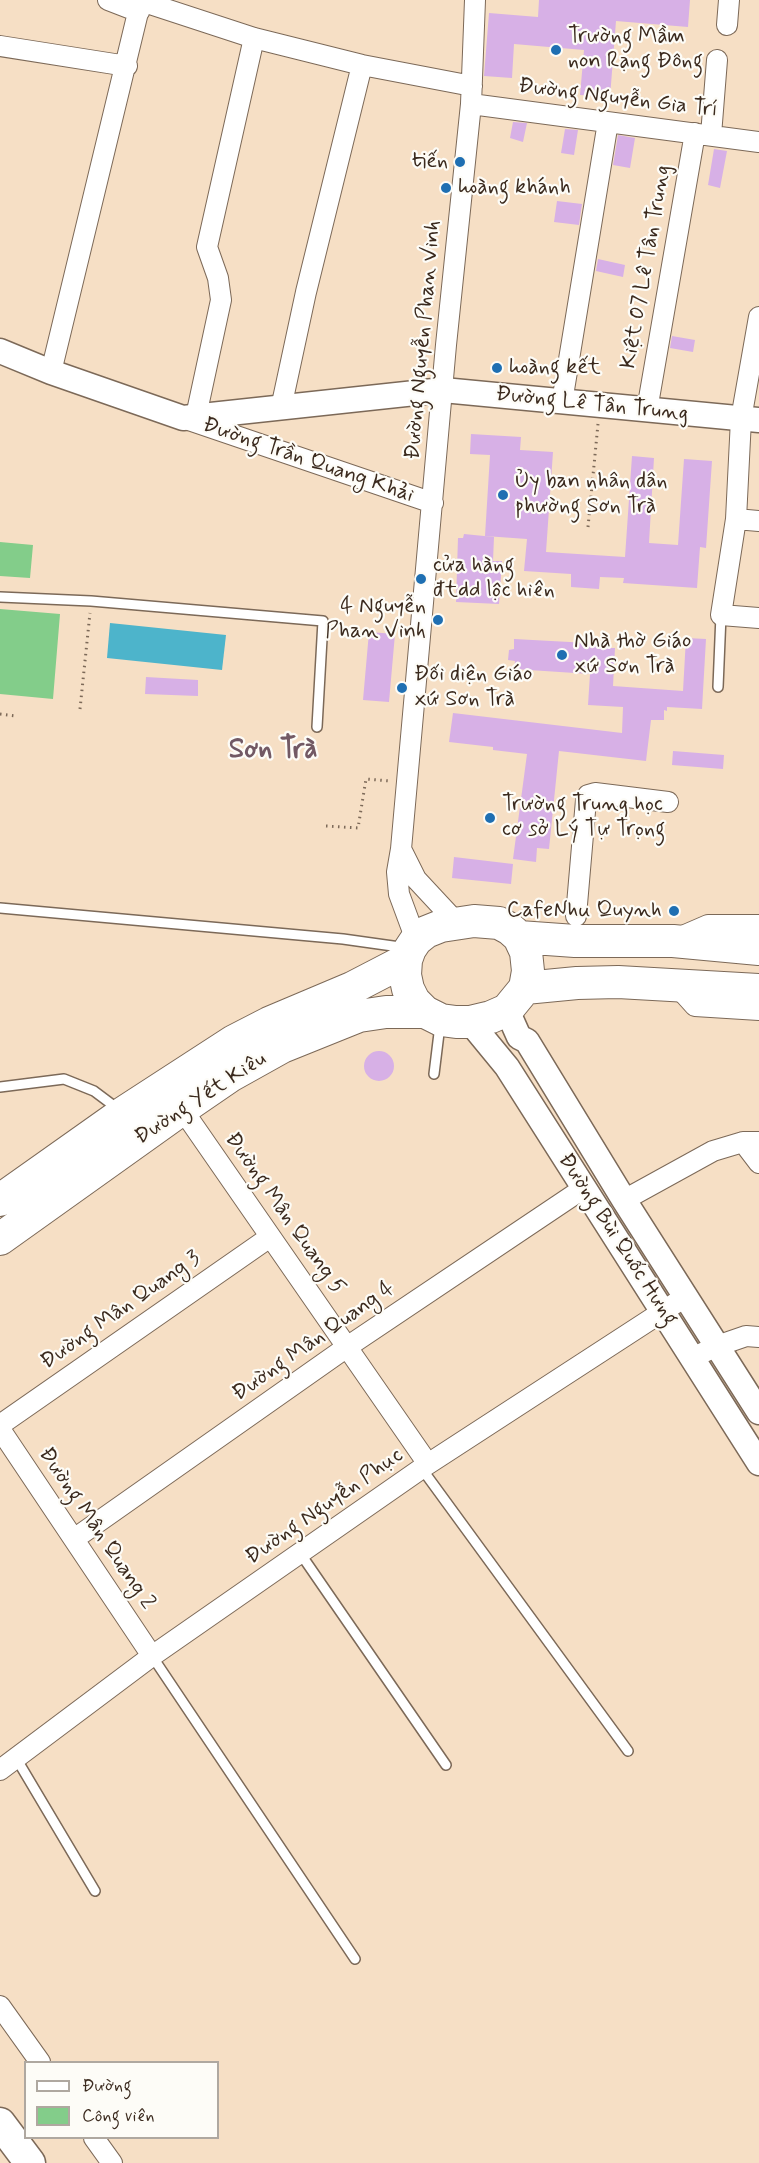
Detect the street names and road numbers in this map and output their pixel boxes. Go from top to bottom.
street label: Đường Nguyễn Gia Trí [517,74,719,124]
street label: Kiệt 07 Lê Tân Trung [616,163,678,371]
street label: Đường Nguyễn Phan Vinh [400,219,448,461]
street label: Đường Lê Tân Trung [494,382,690,428]
street label: Đường Trần Quang Khải [199,412,417,510]
street label: Đường Yết Kiêu [130,1047,272,1151]
street label: Đường Mân Quang 5 [218,1128,350,1300]
street label: Đường Bùi Quốc Hưng [551,1149,683,1331]
street label: Đường Mân Quang 3 [36,1246,206,1376]
street label: Đường Mân Quang 4 [228,1276,400,1408]
street label: Đường Mân Quang 2 [32,1443,160,1615]
street label: Đường Nguyễn Phục [241,1443,409,1571]

